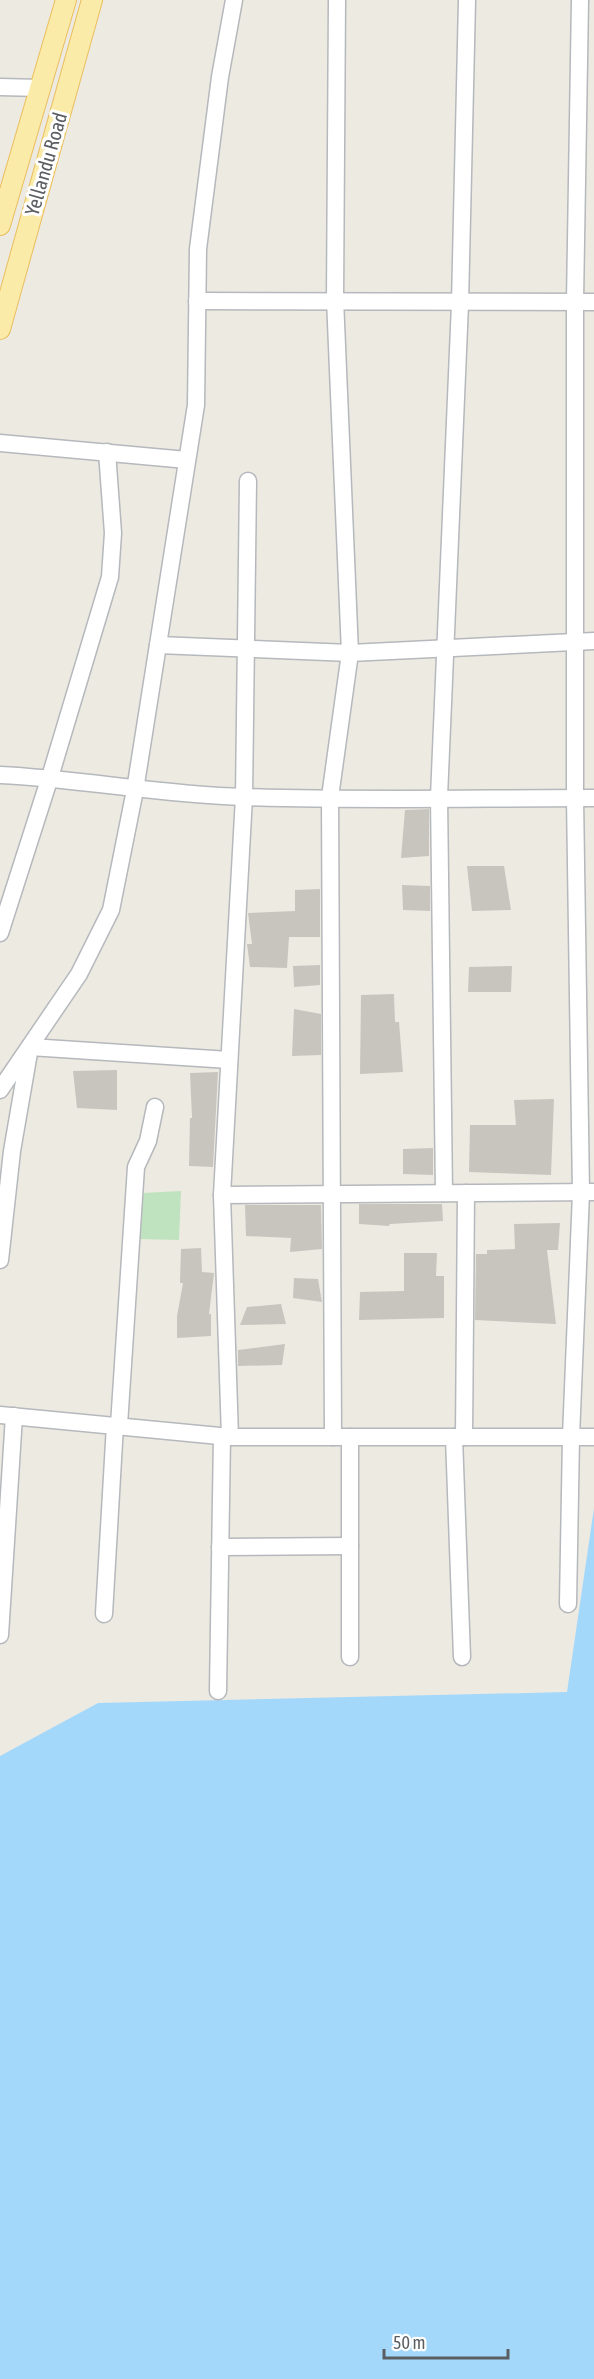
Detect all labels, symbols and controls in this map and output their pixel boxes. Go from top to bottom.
street label: Yellandu Road [20,110,71,218]
scale bar [384,2322,508,2360]
text: 50 m [393,2332,425,2353]

